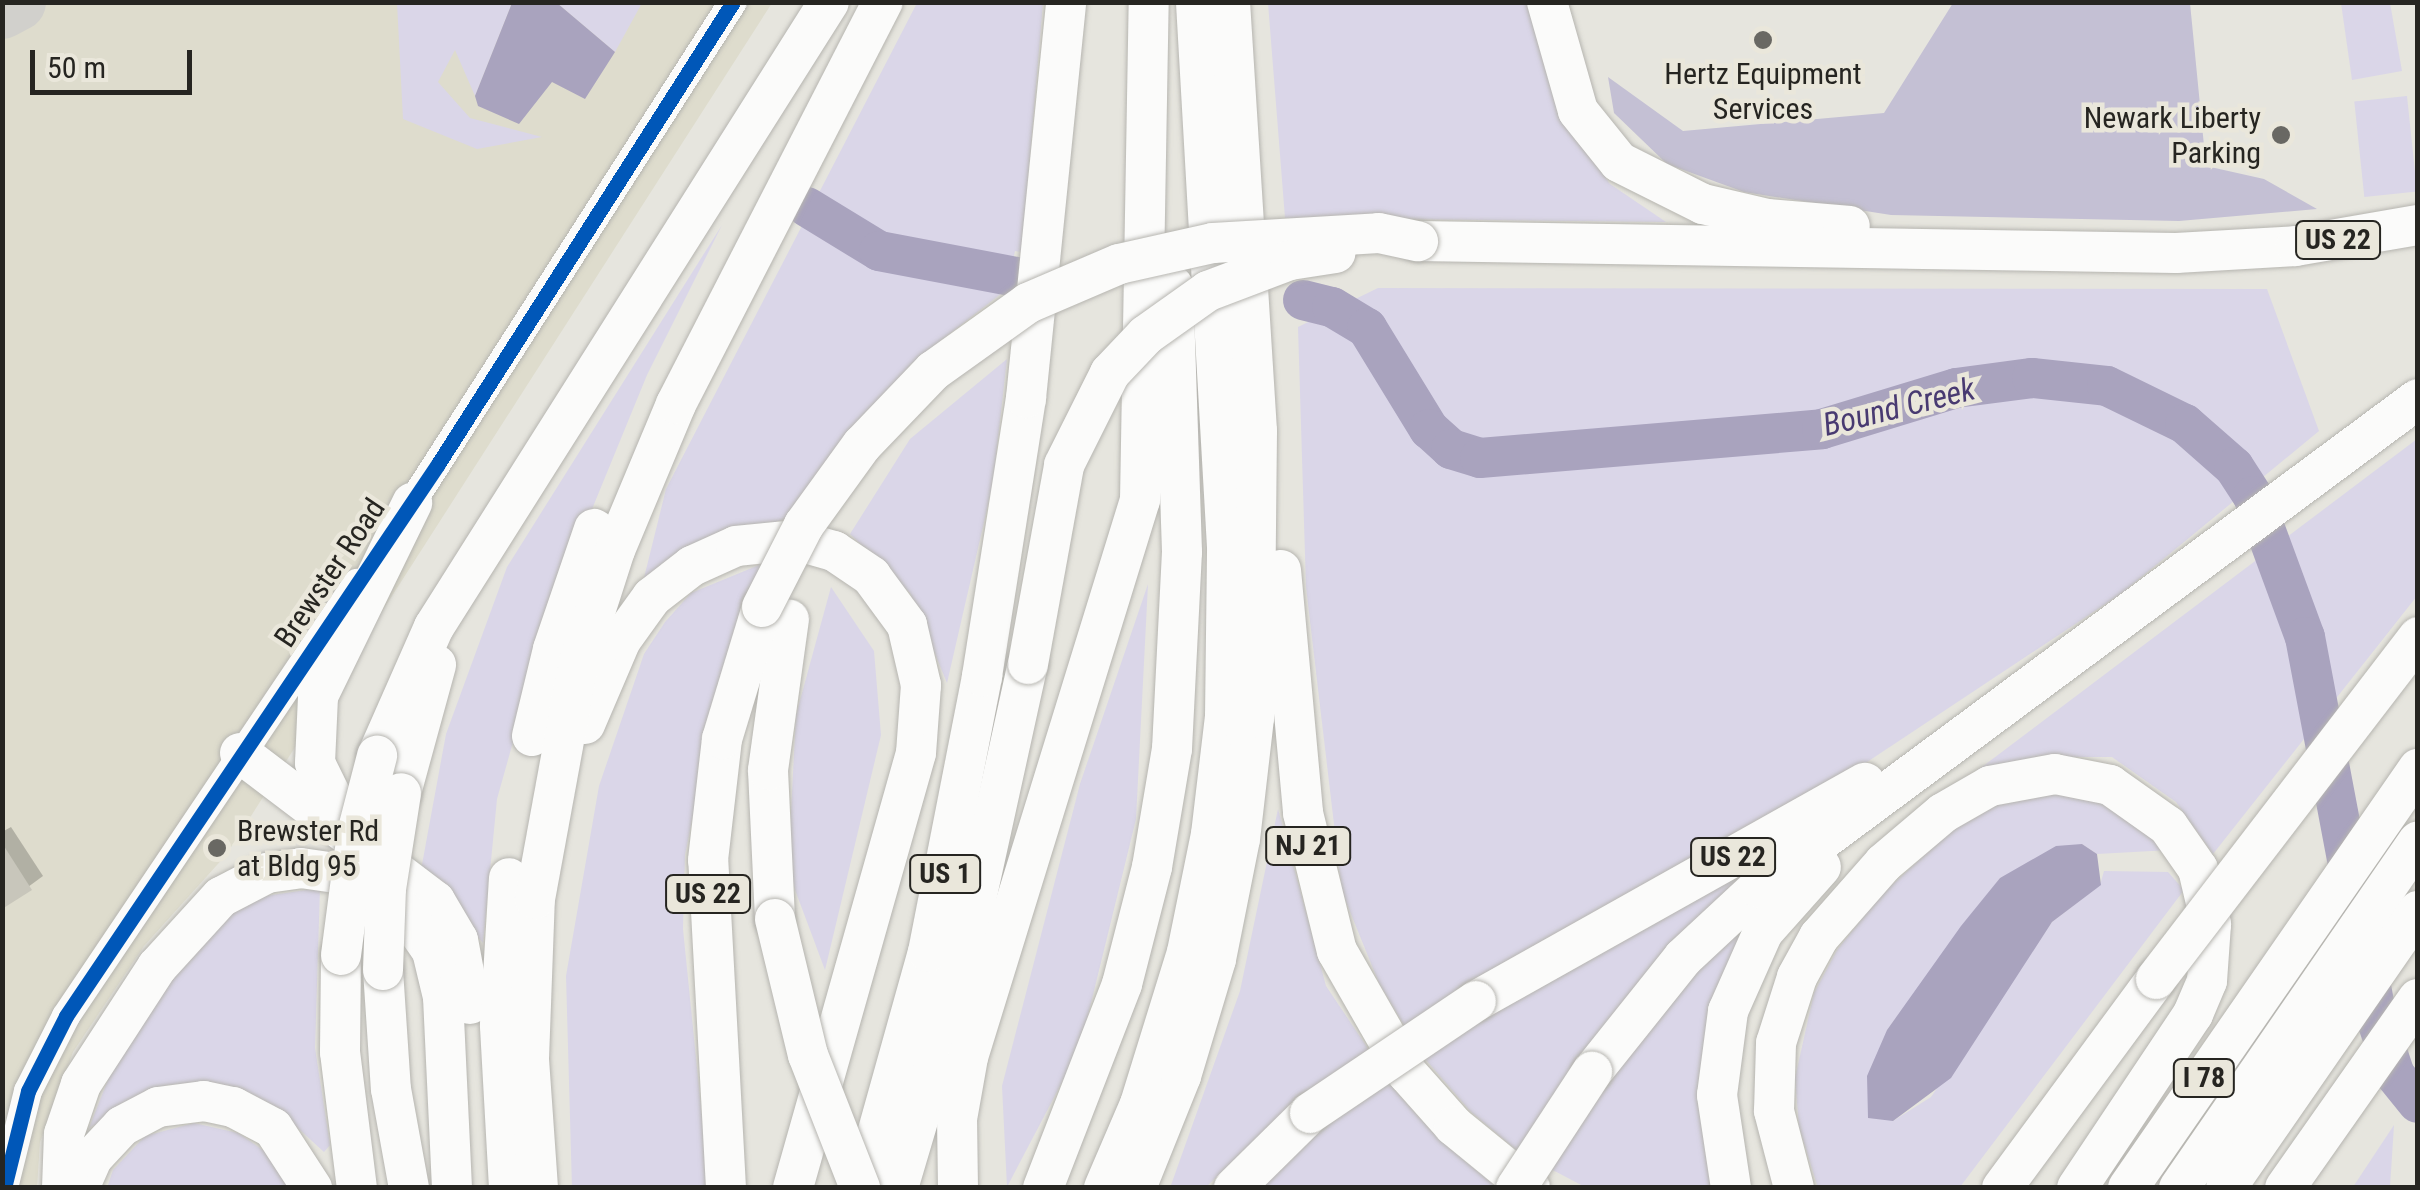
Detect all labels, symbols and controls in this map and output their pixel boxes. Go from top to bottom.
marker: Hertz Equipment Services [1752,29,1774,51]
scale bar [35,30,198,92]
text: 50 m [47,50,106,85]
place label: Hertz Equipment Services [1664,56,1862,126]
place label: Newark Liberty Parking [2084,100,2261,170]
marker: Newark Liberty Parking [2270,124,2292,146]
road number: US 22 [2293,217,2383,263]
water label: Bound Creek [1819,370,1979,444]
street label: Brewster Road [267,492,393,654]
place label: Brewster Rd at Bldg 95 [237,813,379,884]
road number: NJ 21 [1263,823,1353,869]
road number: US 22 [1688,834,1778,880]
marker: Brewster Rd at Bldg 95 [206,837,228,859]
road number: US 1 [908,851,982,897]
road number: US 22 [663,871,753,917]
road number: I 78 [2172,1055,2236,1101]

